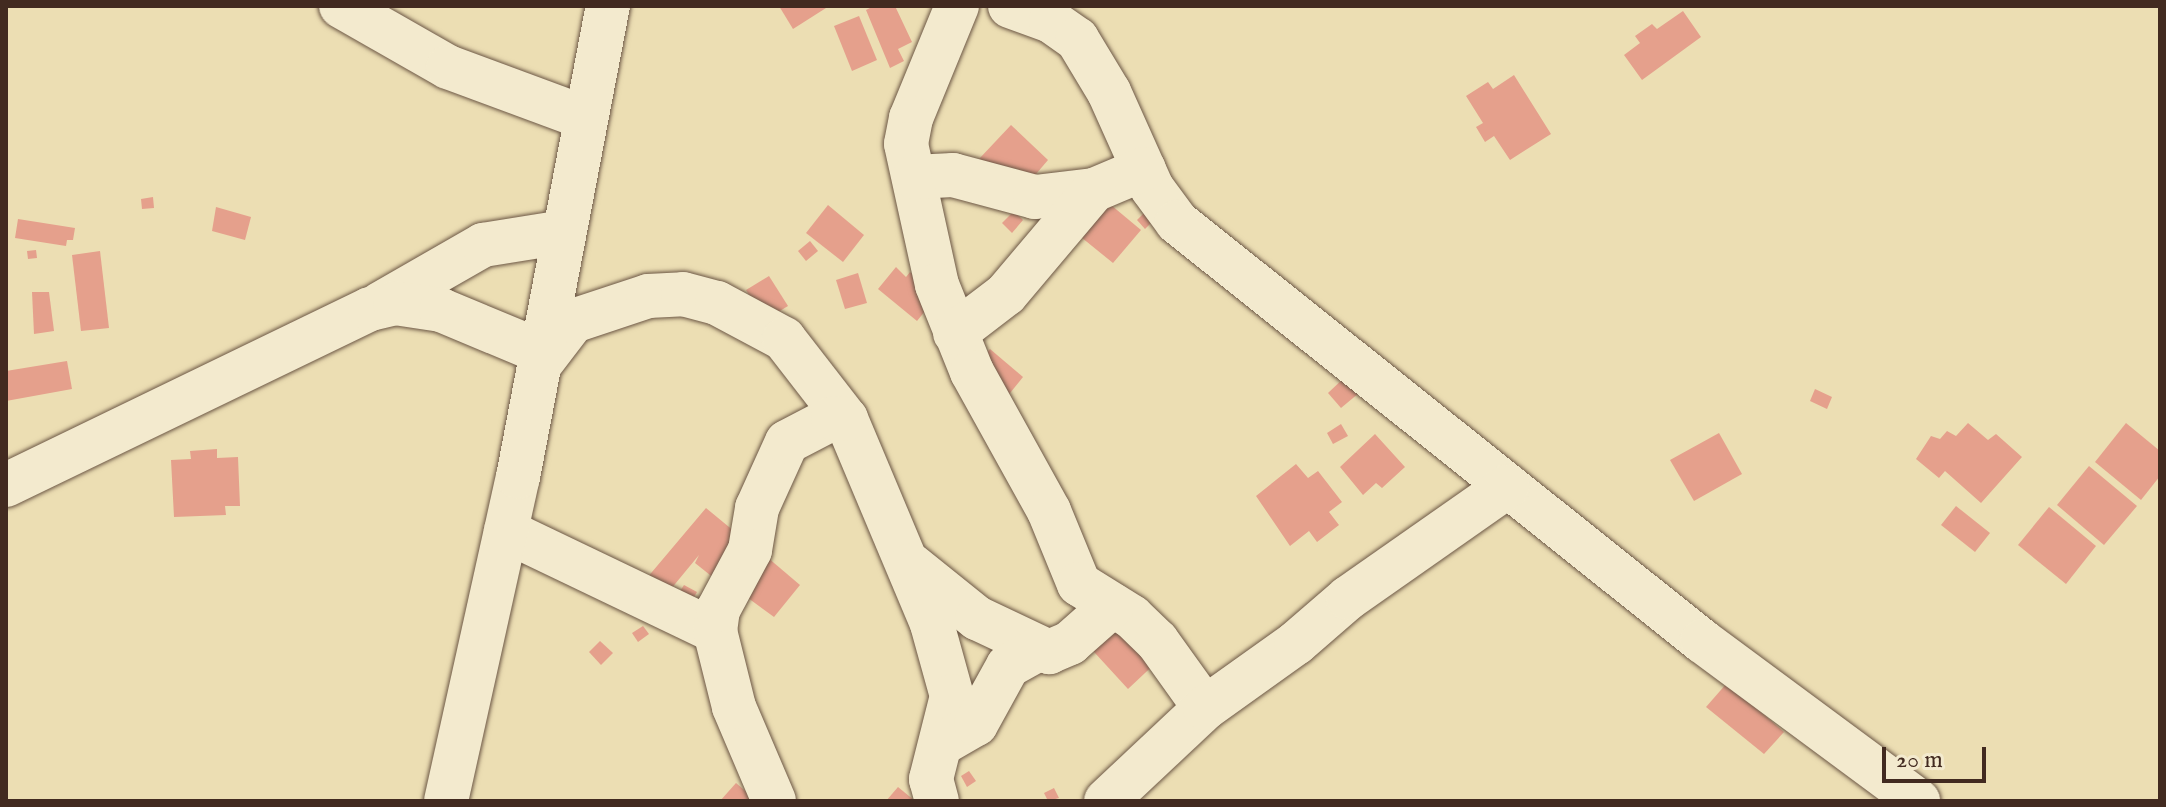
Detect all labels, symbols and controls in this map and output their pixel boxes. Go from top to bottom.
scale bar [1886,731,1990,781]
text: 20 m [1896,745,1943,776]

